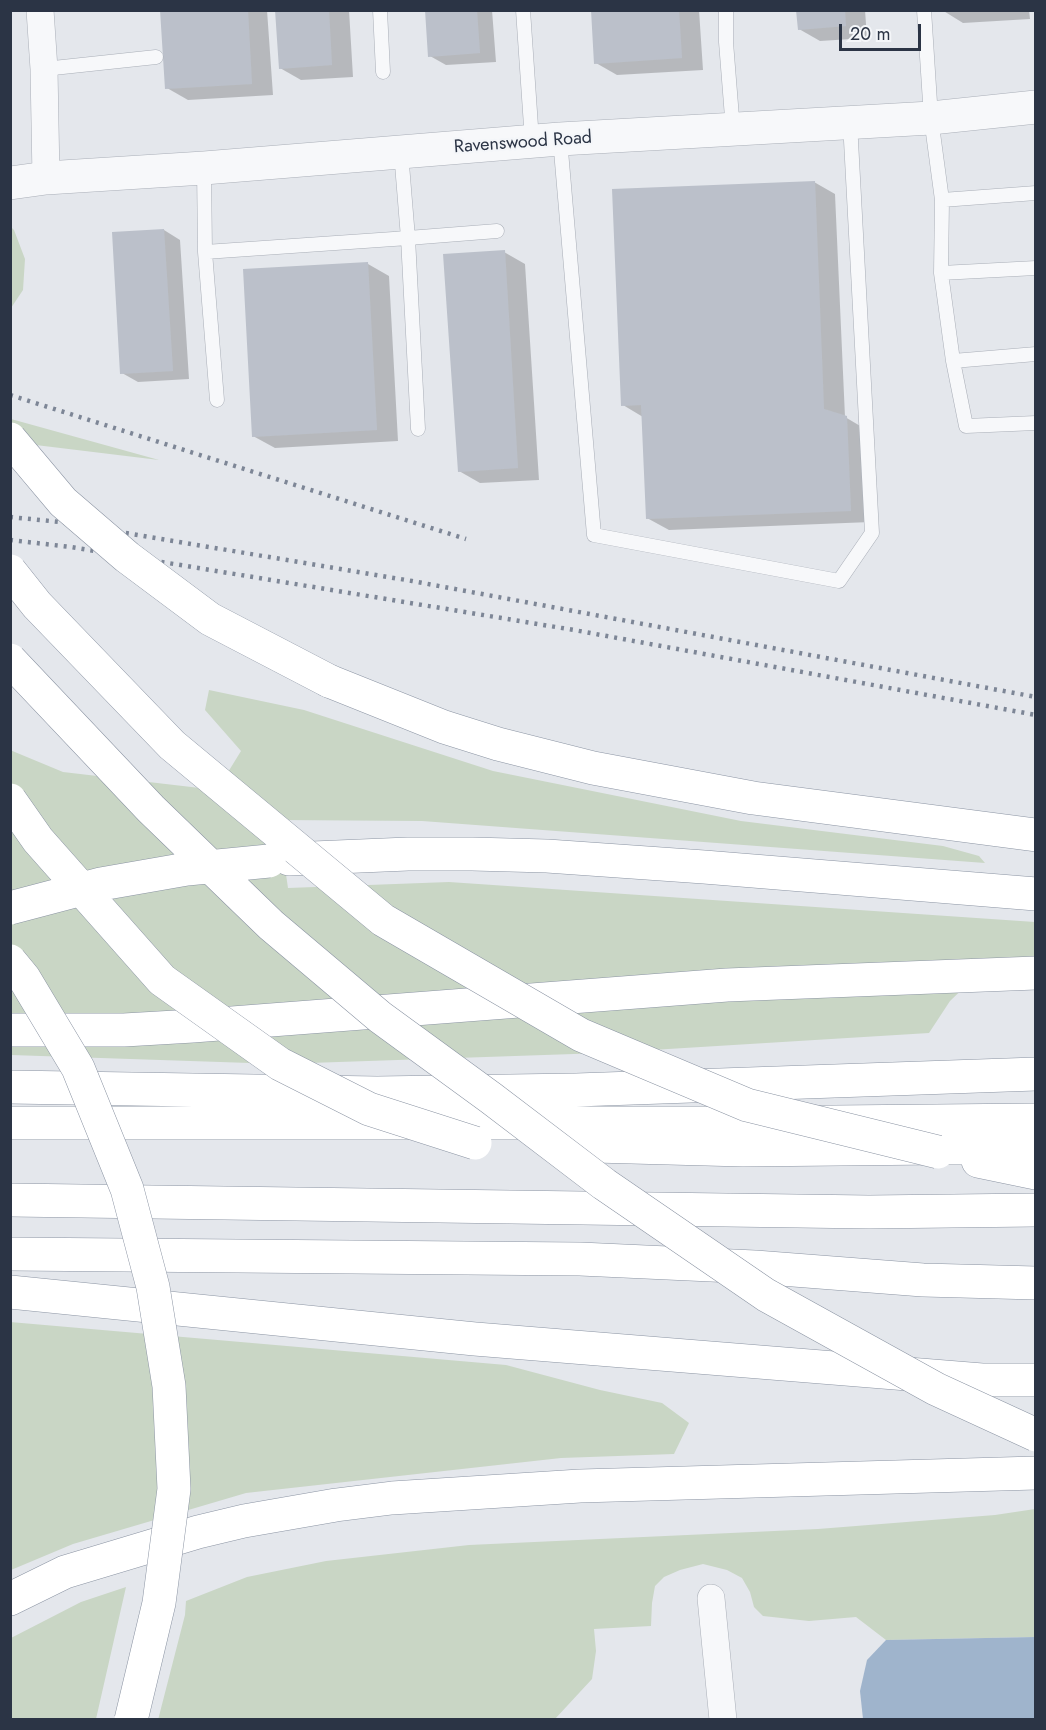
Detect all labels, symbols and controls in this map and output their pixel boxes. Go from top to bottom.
scale bar [842,12,924,50]
text: 20 m [850,21,890,47]
street label: Ravenswood Road [453,127,593,159]

